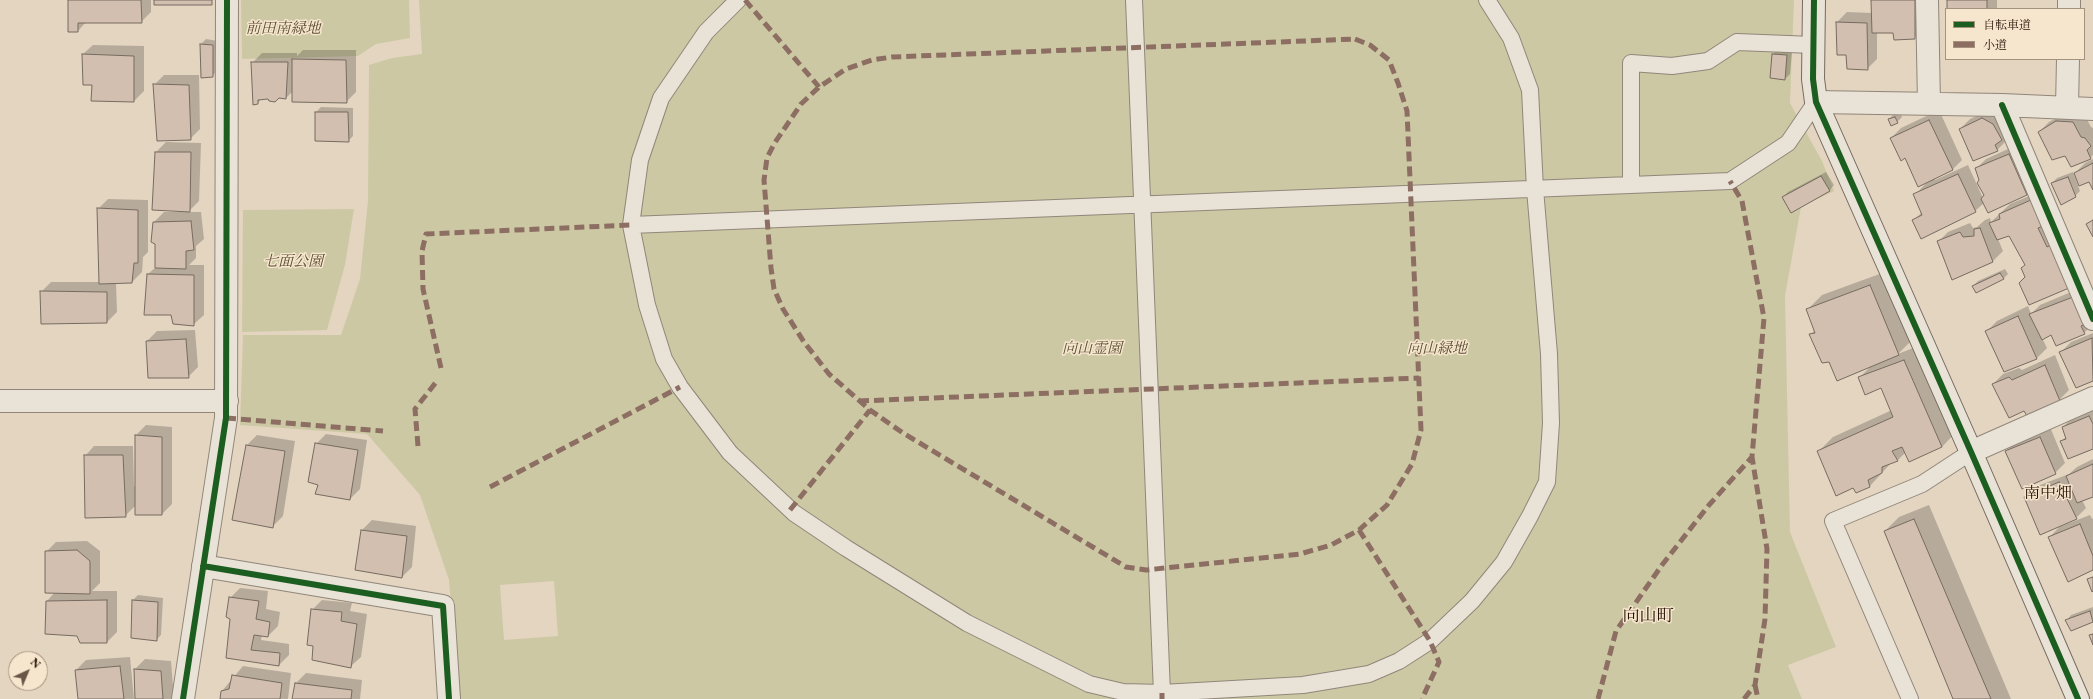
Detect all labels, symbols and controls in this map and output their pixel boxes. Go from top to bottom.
legend [1945,8,2085,60]
text: 自転車道 [1983,17,2031,33]
park label: 前田南緑地 [246,20,320,38]
text: 小道 [1983,37,2007,53]
park label: 七面公園 [263,253,323,271]
park label: 向山霊園 [1062,340,1122,358]
park label: 向山緑地 [1407,340,1467,358]
district label: 南中畑 [2024,484,2072,504]
district label: 向山町 [1623,606,1673,626]
north arrow [8,651,48,691]
text: N [28,655,44,671]

